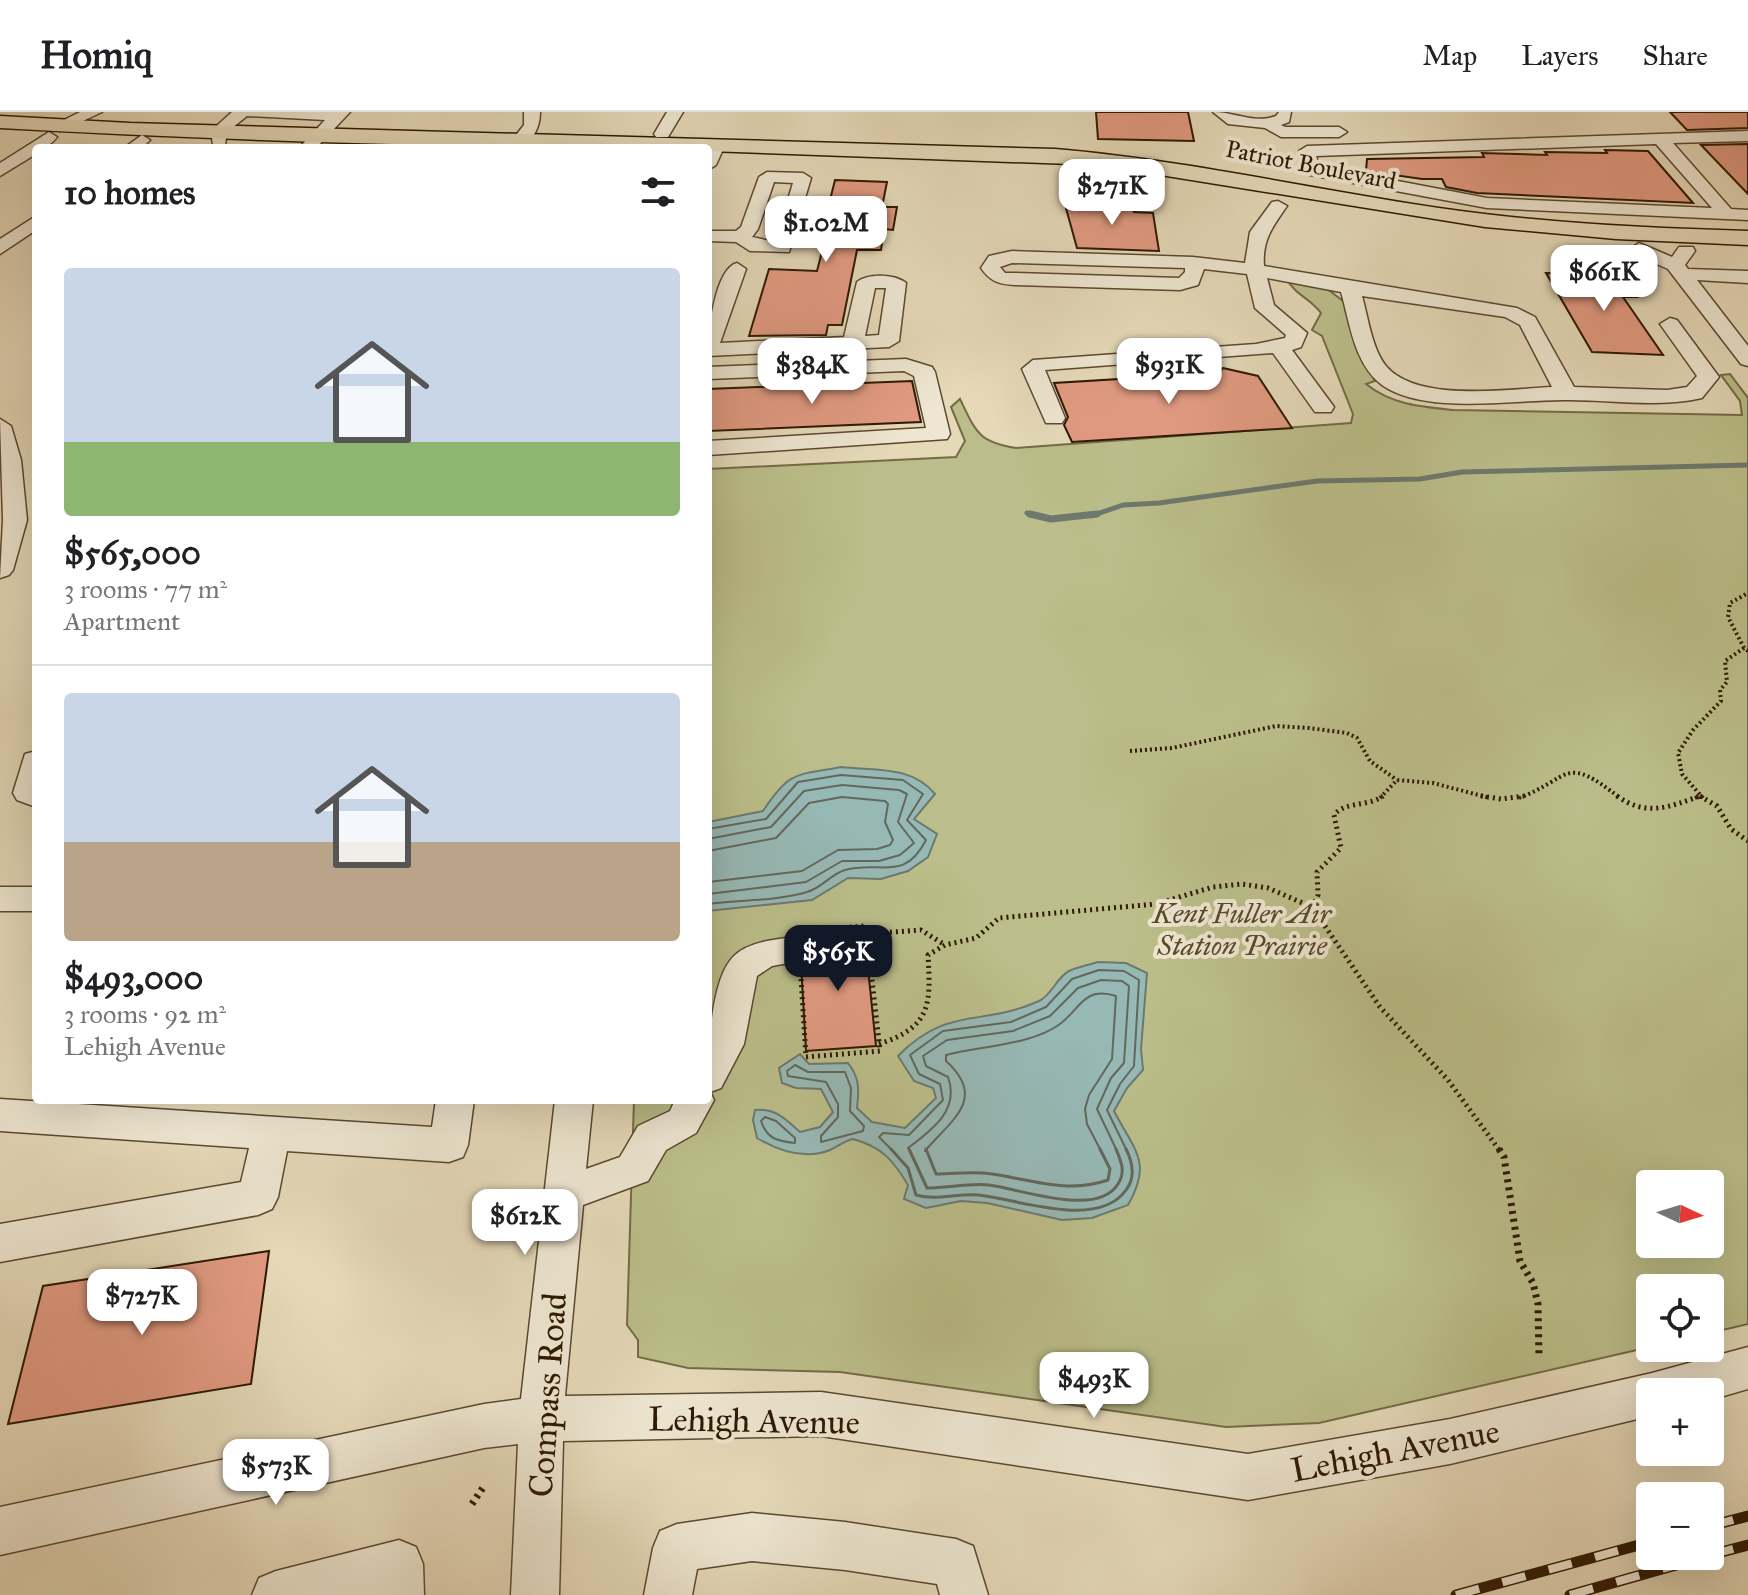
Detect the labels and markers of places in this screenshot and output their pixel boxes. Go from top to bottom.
pin: $271K [1056,159,1168,227]
pin: $1.02M [761,196,891,264]
pin: $661K [1548,245,1660,313]
pin: $384K [756,338,868,406]
pin: $931K [1113,338,1225,406]
pin: $565K [782,925,894,993]
pin: $612K [469,1189,581,1257]
pin: $727K [86,1269,198,1337]
pin: $493K [1038,1352,1150,1420]
pin: $573K [220,1439,332,1507]

